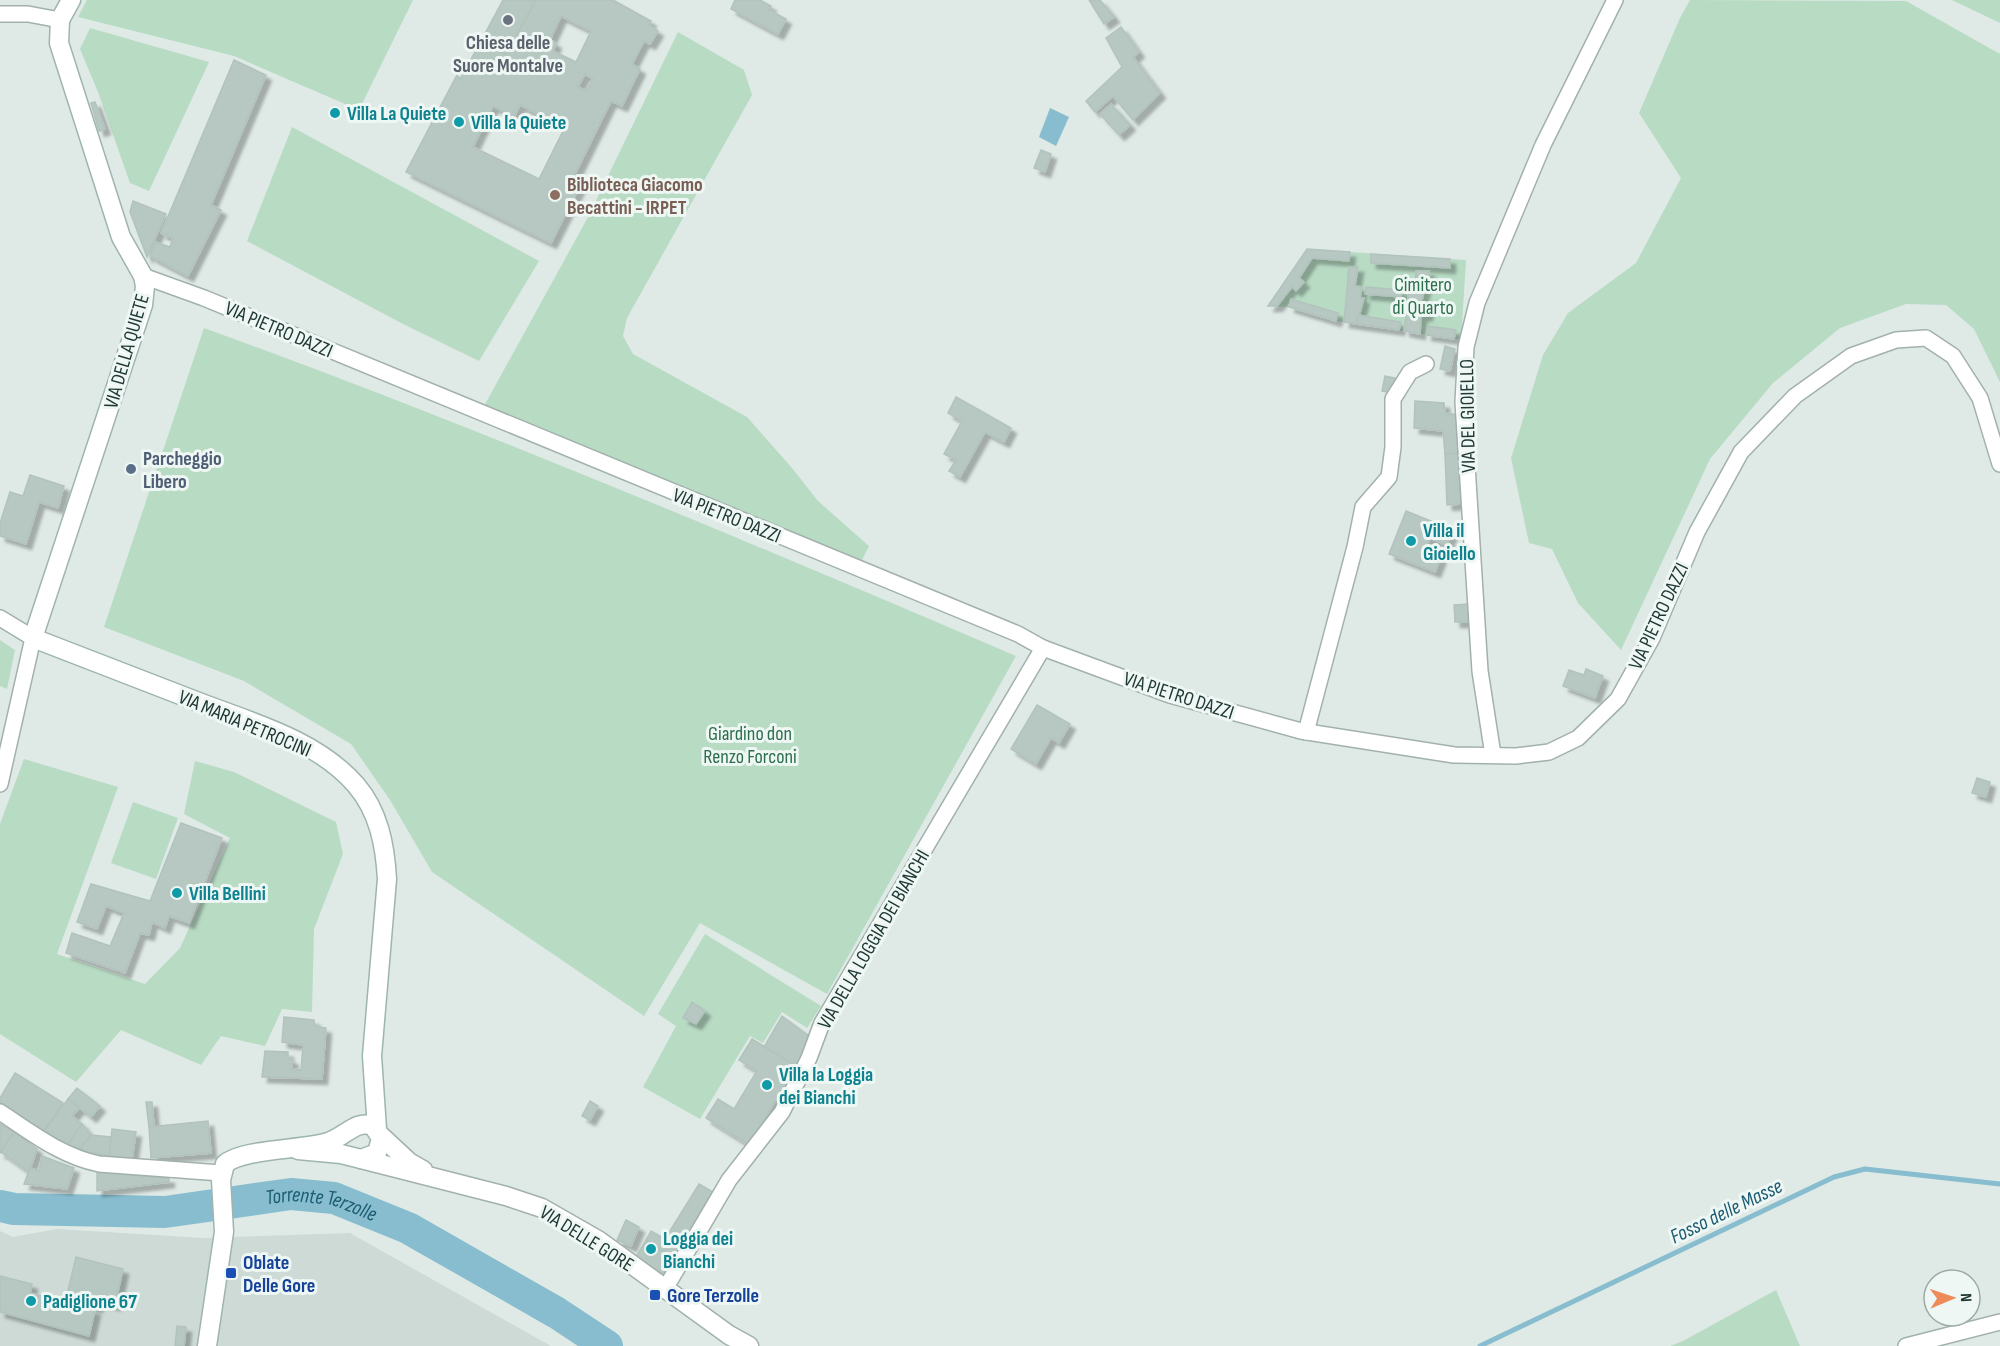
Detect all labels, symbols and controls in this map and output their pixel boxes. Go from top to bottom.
marker: Chiesa delle Suore Montalve [501,13,515,27]
place label: Chiesa delle Suore Montalve [453,31,563,78]
place label: Villa La Quiete [347,102,446,126]
marker: Villa La Quiete [328,106,342,120]
place label: Villa la Quiete [471,111,566,135]
marker: Villa la Quiete [452,115,466,129]
place label: Biblioteca Giacomo Becattini - IRPET [567,173,703,220]
marker: Biblioteca Giacomo Becattini - IRPET [548,188,562,202]
park label: Cimitero di Quarto [1392,273,1454,320]
street label: VIA DELLA QUIETE [99,291,155,411]
street label: VIA PIETRO DAZZI [221,296,336,363]
street label: VIA DEL GIOIELLO [1455,359,1481,473]
place label: Parcheggio Libero [143,447,222,494]
marker: Parcheggio Libero [124,462,138,476]
street label: VIA PIETRO DAZZI [669,483,784,549]
place label: Villa il Gioiello [1423,519,1476,566]
marker: Villa il Gioiello [1404,534,1418,548]
street label: VIA PIETRO DAZZI [1624,559,1694,674]
street label: VIA PIETRO DAZZI [1120,667,1237,725]
street label: VIA MARIA PETROCINI [175,685,315,763]
park label: Giardino don Renzo Forconi [703,722,797,769]
street label: VIA DELLA LOGGIA DEI BIANCHI [813,845,935,1034]
place label: Villa Bellini [189,882,266,906]
marker: Villa Bellini [170,886,184,900]
place label: Villa la Loggia dei Bianchi [779,1063,873,1110]
marker: Villa la Loggia dei Bianchi [760,1078,774,1092]
water label: Fosso delle Masse [1666,1173,1787,1249]
water label: Torrente Terzolle [264,1182,381,1227]
street label: VIA DELLE GORE [535,1200,638,1277]
place label: Loggia dei Bianchi [663,1227,733,1274]
marker: Loggia dei Bianchi [644,1242,658,1256]
place label: Oblate Delle Gore [243,1251,315,1298]
marker: Oblate Delle Gore [224,1266,238,1280]
north arrow [1922,1268,1982,1328]
place label: Gore Terzolle [667,1284,759,1308]
marker: Gore Terzolle [648,1288,662,1302]
place label: Padiglione 67 [43,1290,137,1314]
text: N [1956,1293,1975,1302]
marker: Padiglione 67 [24,1294,38,1308]

